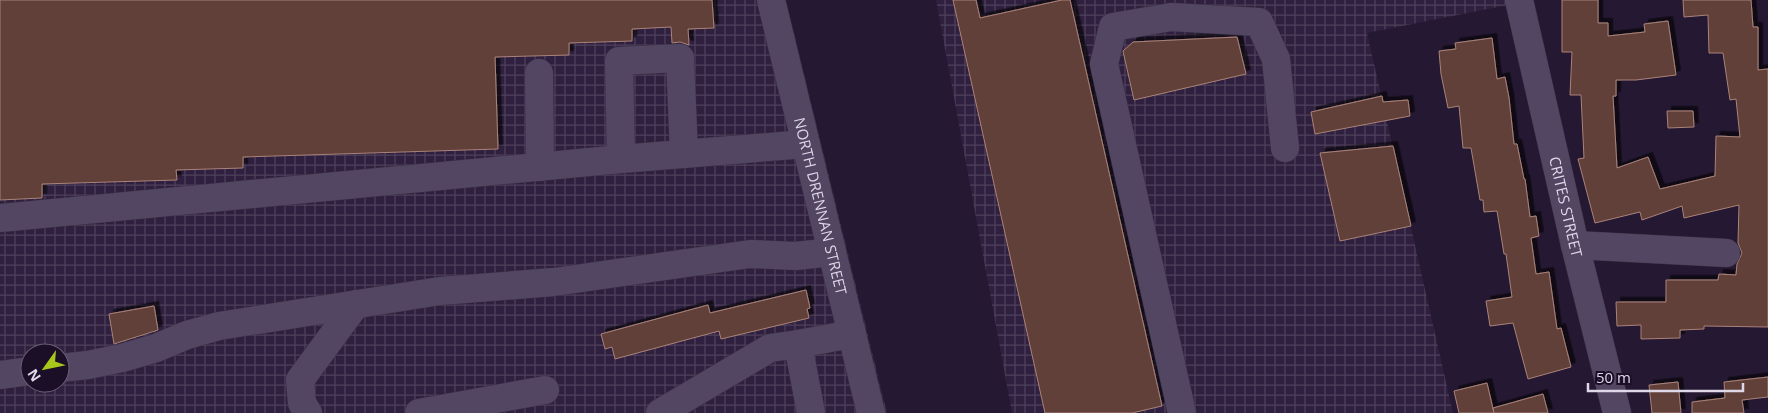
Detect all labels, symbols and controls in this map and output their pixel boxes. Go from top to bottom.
street label: NORTH DRENNAN STREET [790,115,852,298]
street label: CRITES STREET [1545,155,1588,260]
north arrow [20,343,70,393]
scale bar [1588,360,1743,392]
text: N [23,365,45,385]
text: 50 m [1596,367,1631,387]

